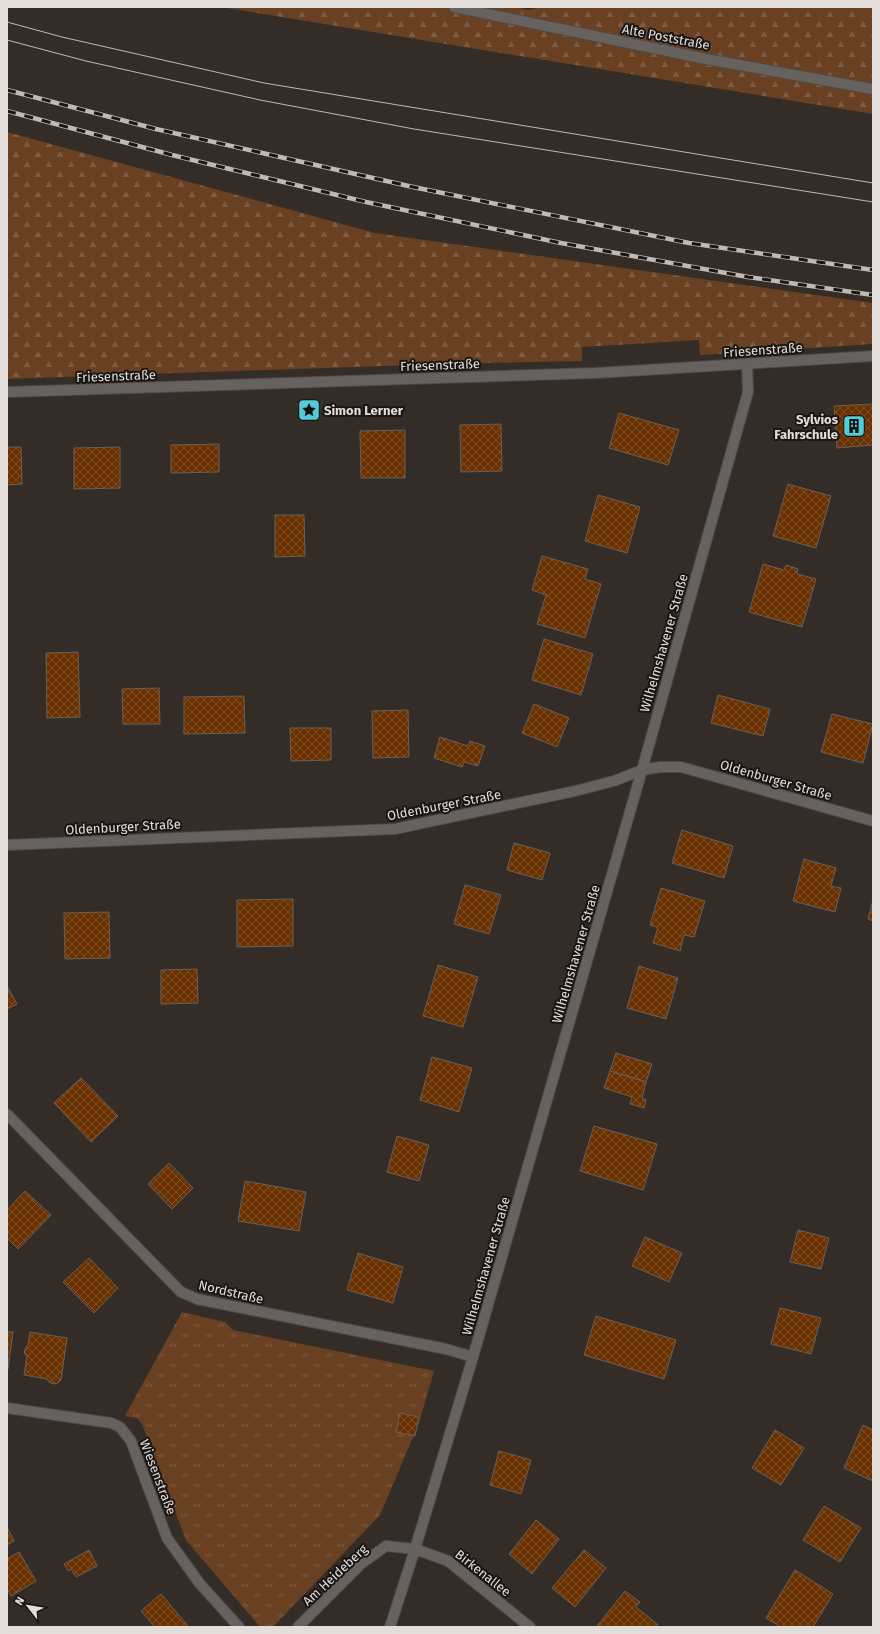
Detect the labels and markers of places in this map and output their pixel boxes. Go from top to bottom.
place icon: Simon Lerner [296,397,322,423]
place label: Simon Lerner [324,403,404,418]
place label: Sylvios Fahrschule [774,412,839,442]
building icon: Sylvios Fahrschule [841,413,867,439]

